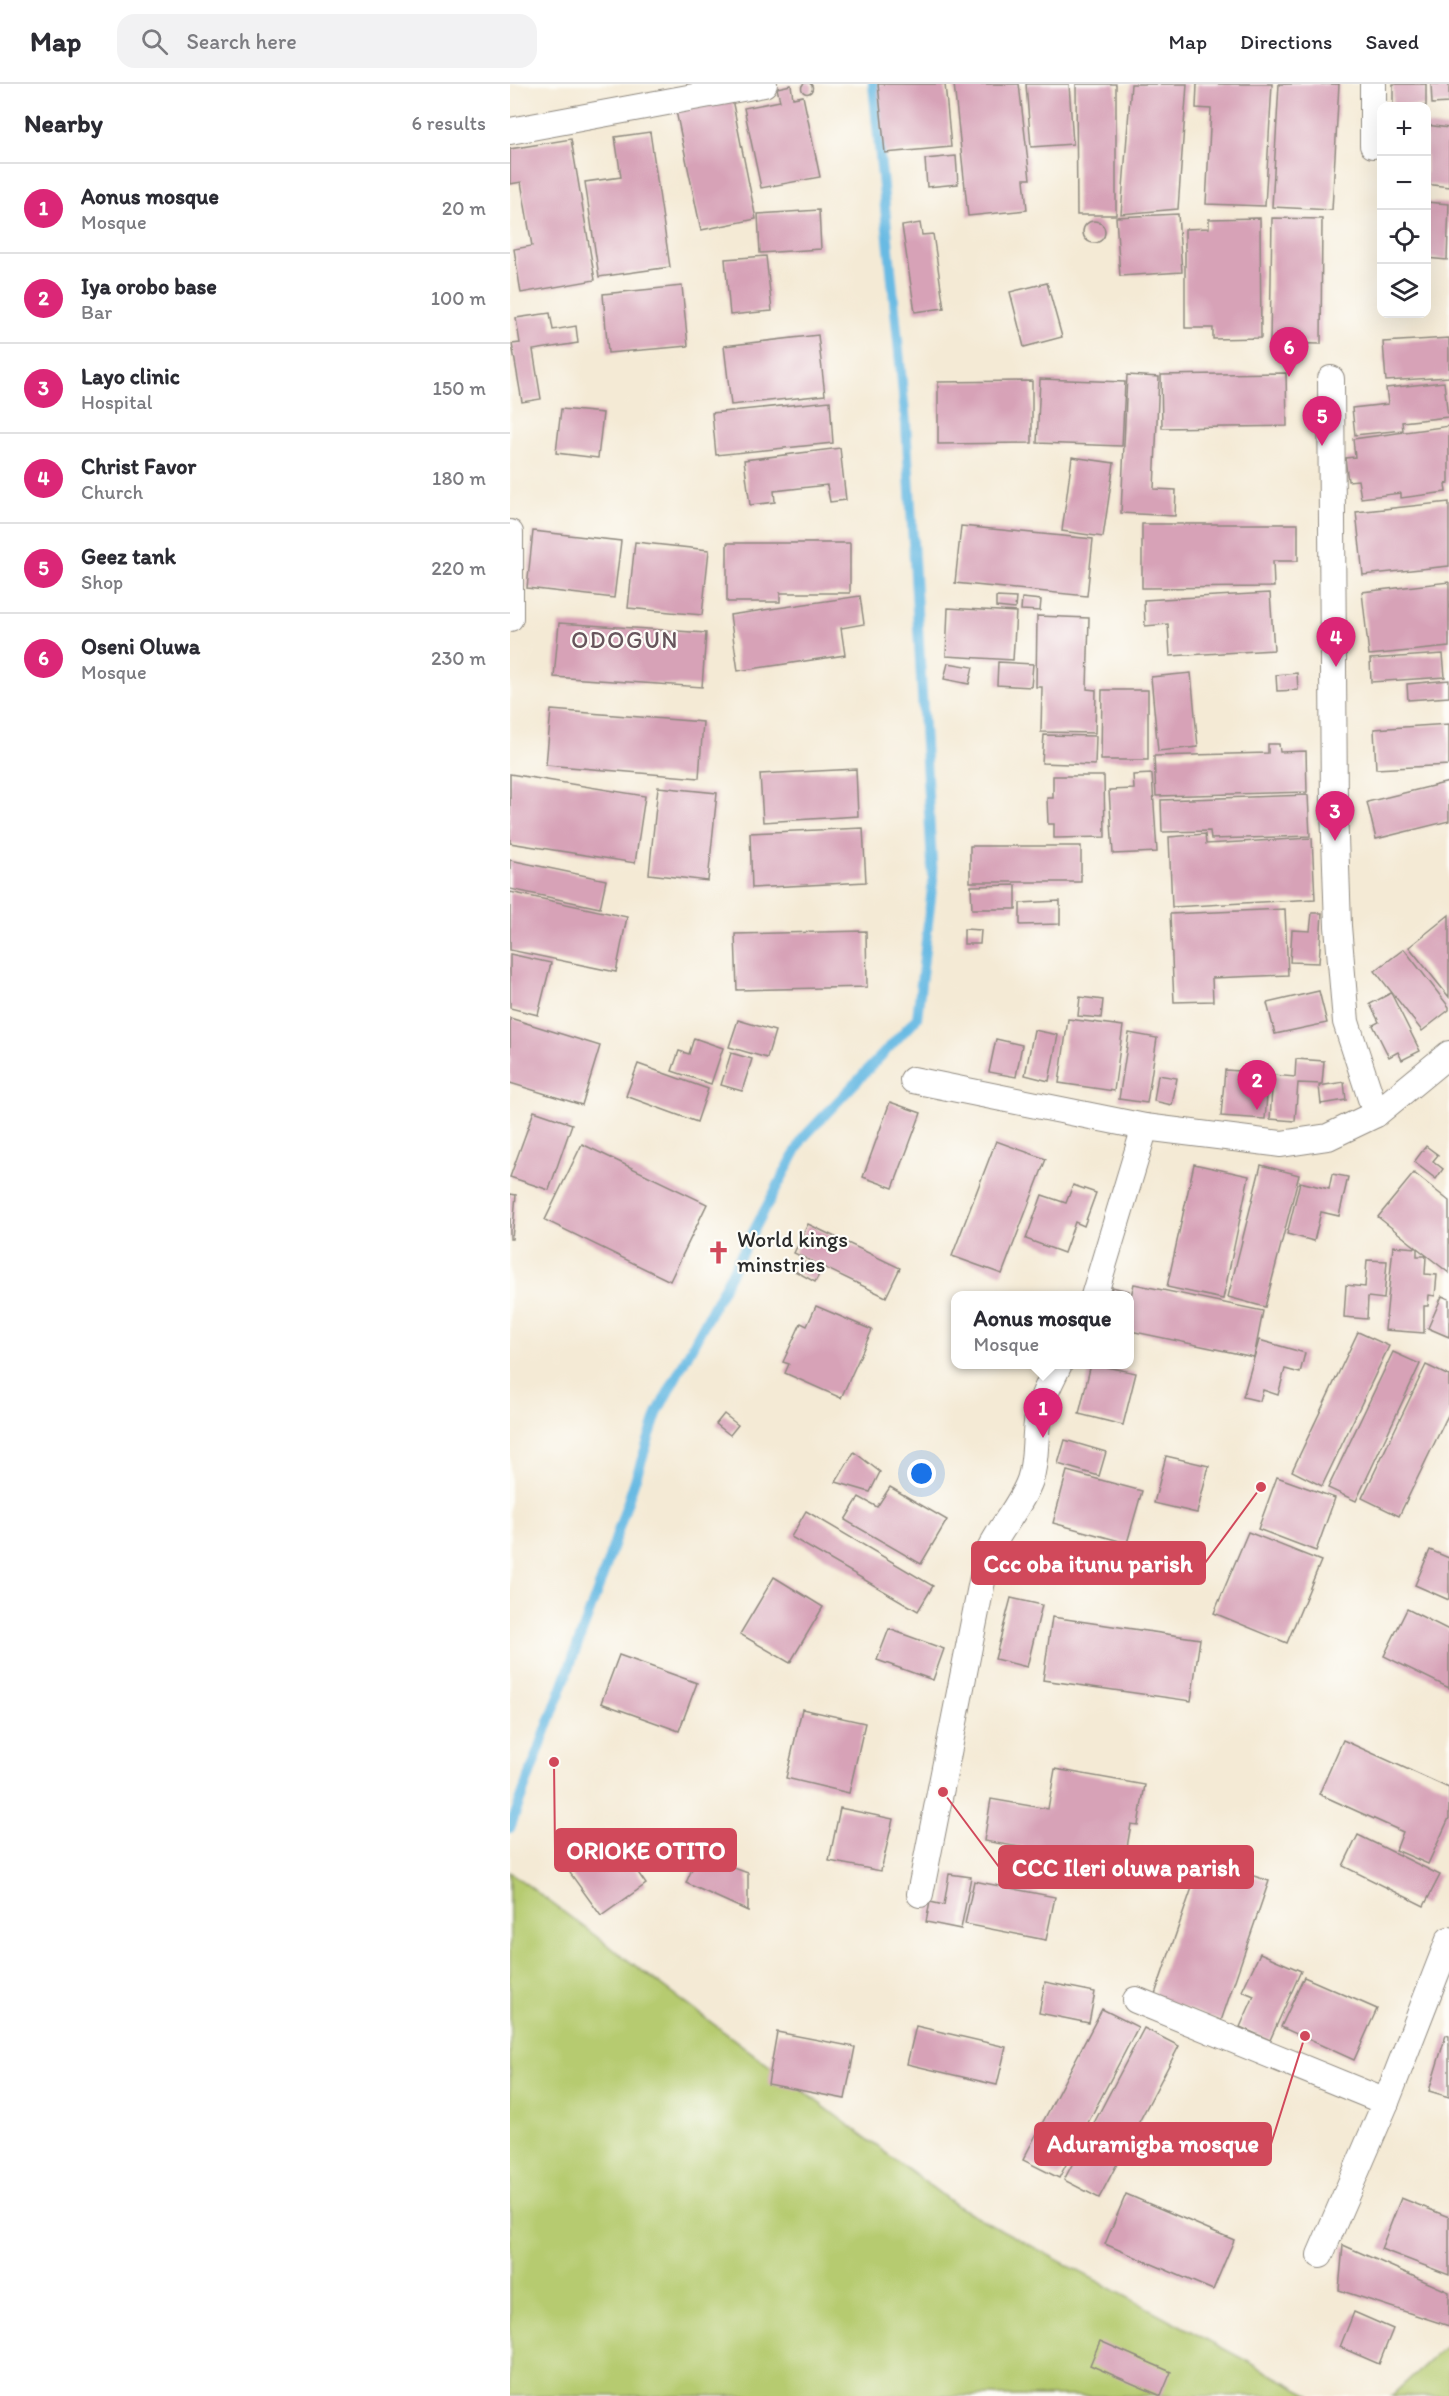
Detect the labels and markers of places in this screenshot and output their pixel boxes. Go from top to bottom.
pin: 6 [1270,328,1308,377]
pin: 5 [1302,396,1342,446]
pin: 4 [1316,618,1356,667]
pin: 3 [1316,792,1354,841]
pin: 2 [1238,1060,1276,1110]
place label: World kings minstries [737,1226,848,1278]
church icon: World kings minstries [706,1239,732,1265]
pin: 1 [1024,1388,1062,1438]
callout: Ccc oba itunu parish [972,1542,1205,1584]
callout: ORIOKE OTITO [555,1829,736,1871]
callout: CCC Ileri oluwa parish [999,1846,1253,1888]
callout: Aduramigba mosque [1035,2123,1271,2165]

